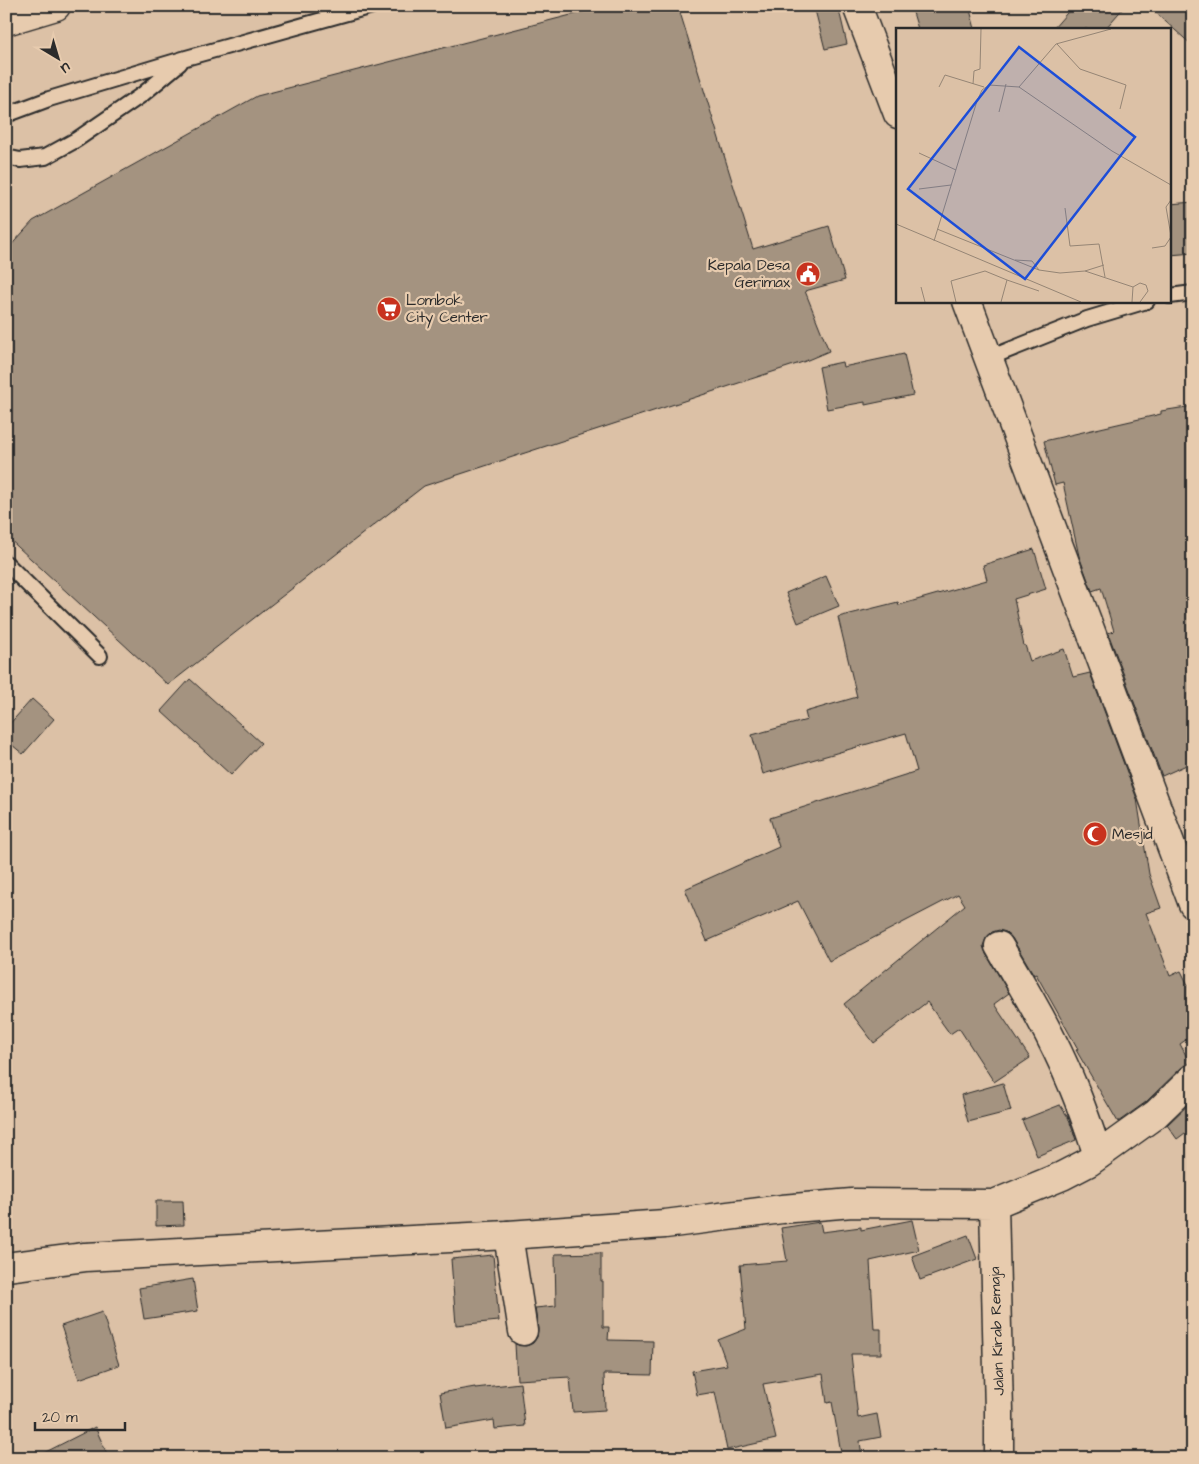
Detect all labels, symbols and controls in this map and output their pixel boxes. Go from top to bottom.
inset map [896,28,1172,302]
north arrow [32,32,82,82]
text: U [56,57,75,78]
place label: Kepala Desa Gerimax [708,255,791,293]
public building icon: Kepala Desa Gerimax [795,261,821,287]
place label: Lombok City Center [406,290,488,329]
supermarket icon: Lombok City Center [376,296,402,322]
mosque icon: Mesjid [1082,821,1108,847]
place label: Mesjid [1112,824,1153,845]
street label: Jalan Kirab Remaja [984,1266,1010,1396]
scale bar [35,1399,125,1431]
text: 20 m [42,1407,78,1428]

